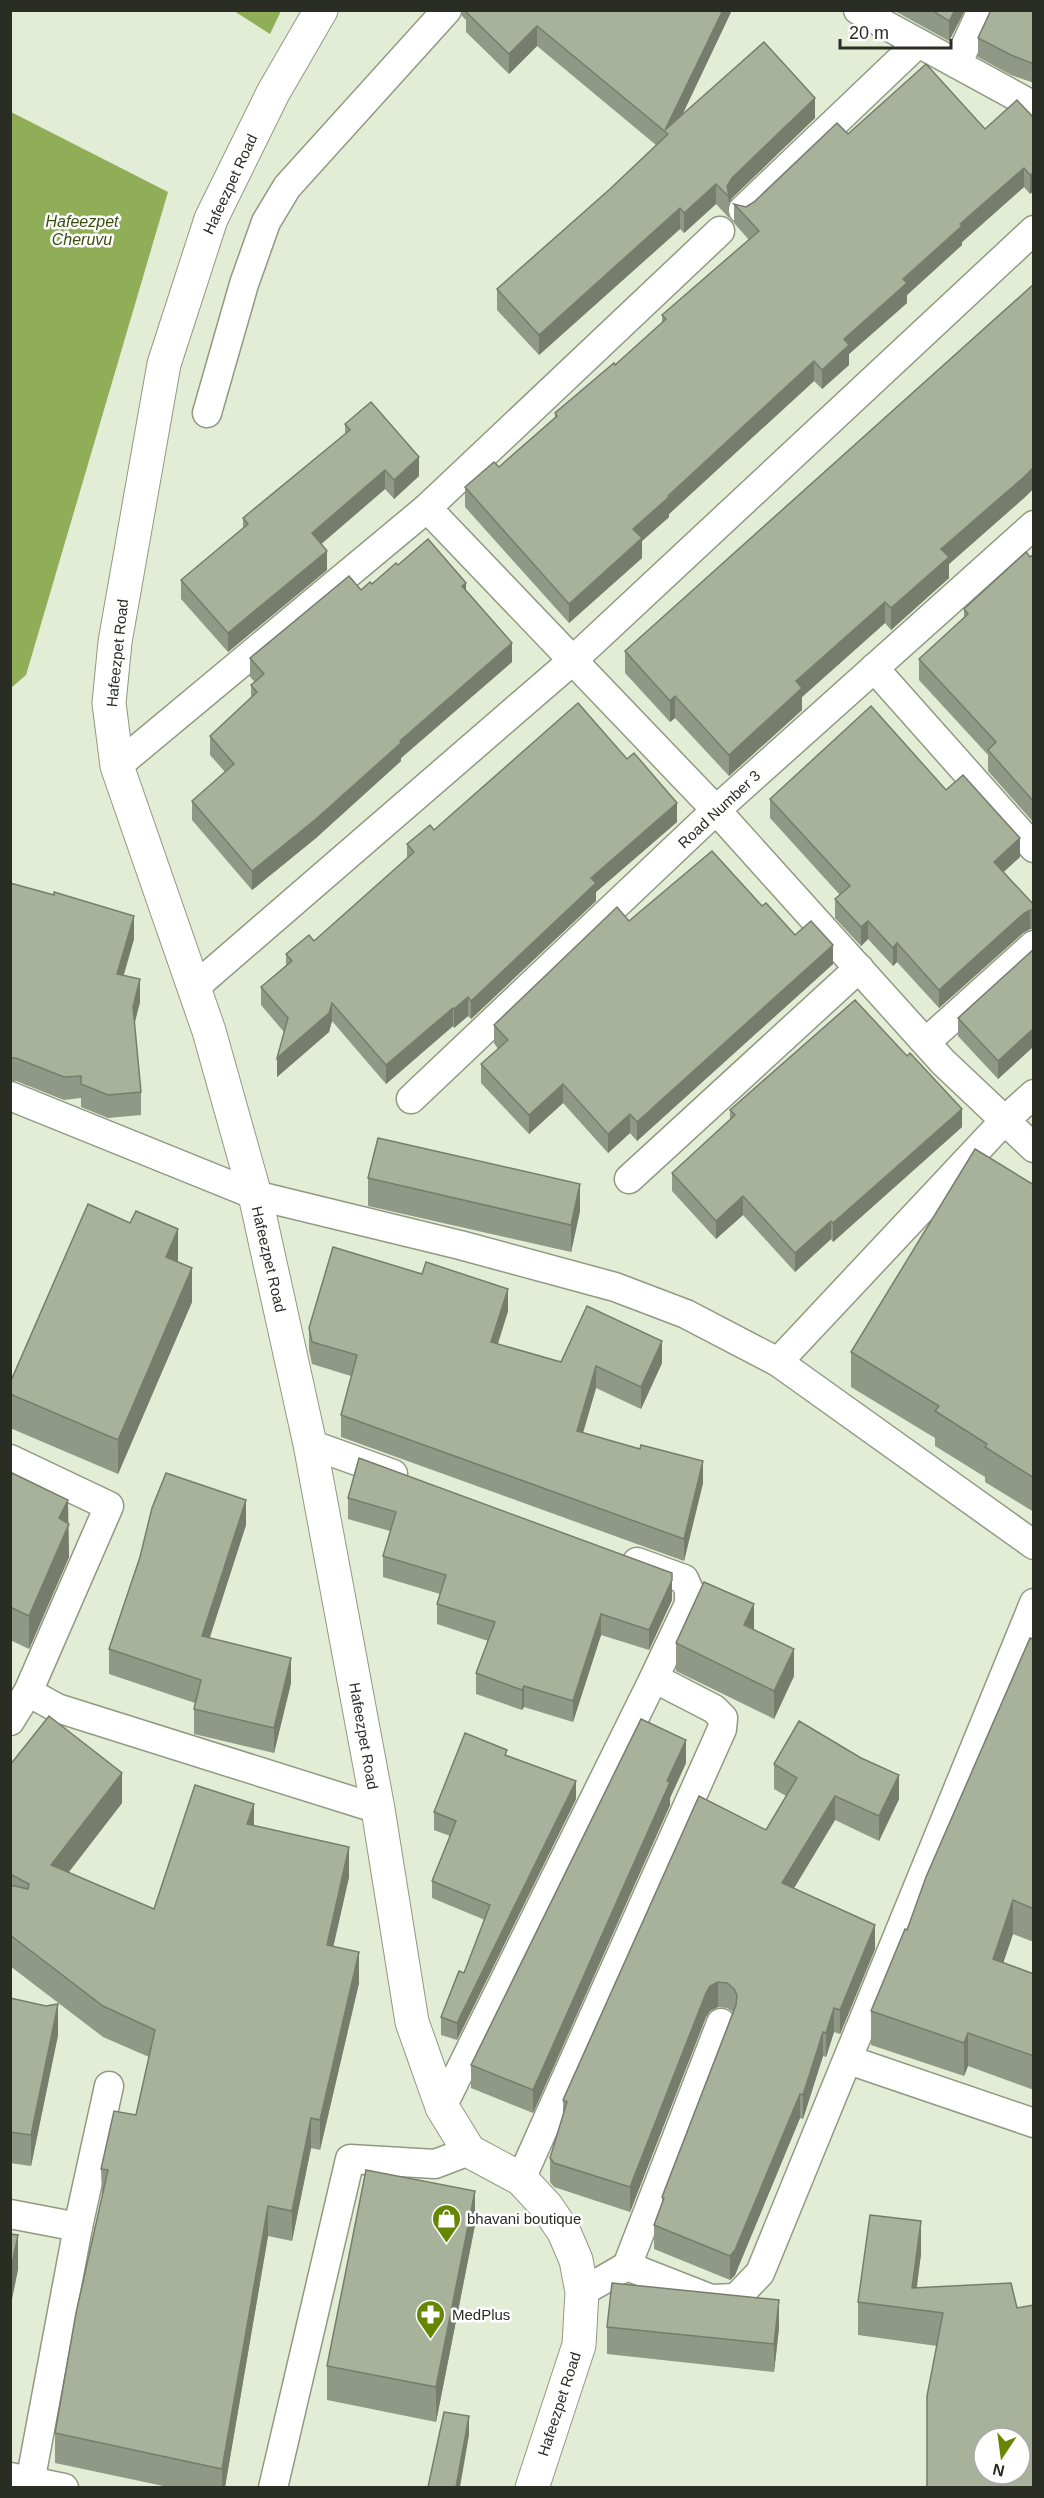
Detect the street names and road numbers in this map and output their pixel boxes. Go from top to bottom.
street label: Hafeezpet Road [199,131,261,237]
street label: Hafeezpet Road [103,598,131,708]
street label: Road Number 3 [674,767,764,851]
street label: Hafeezpet Road [249,1204,289,1314]
street label: Hafeezpet Road [346,1681,382,1791]
street label: Hafeezpet Road [534,2350,584,2458]

